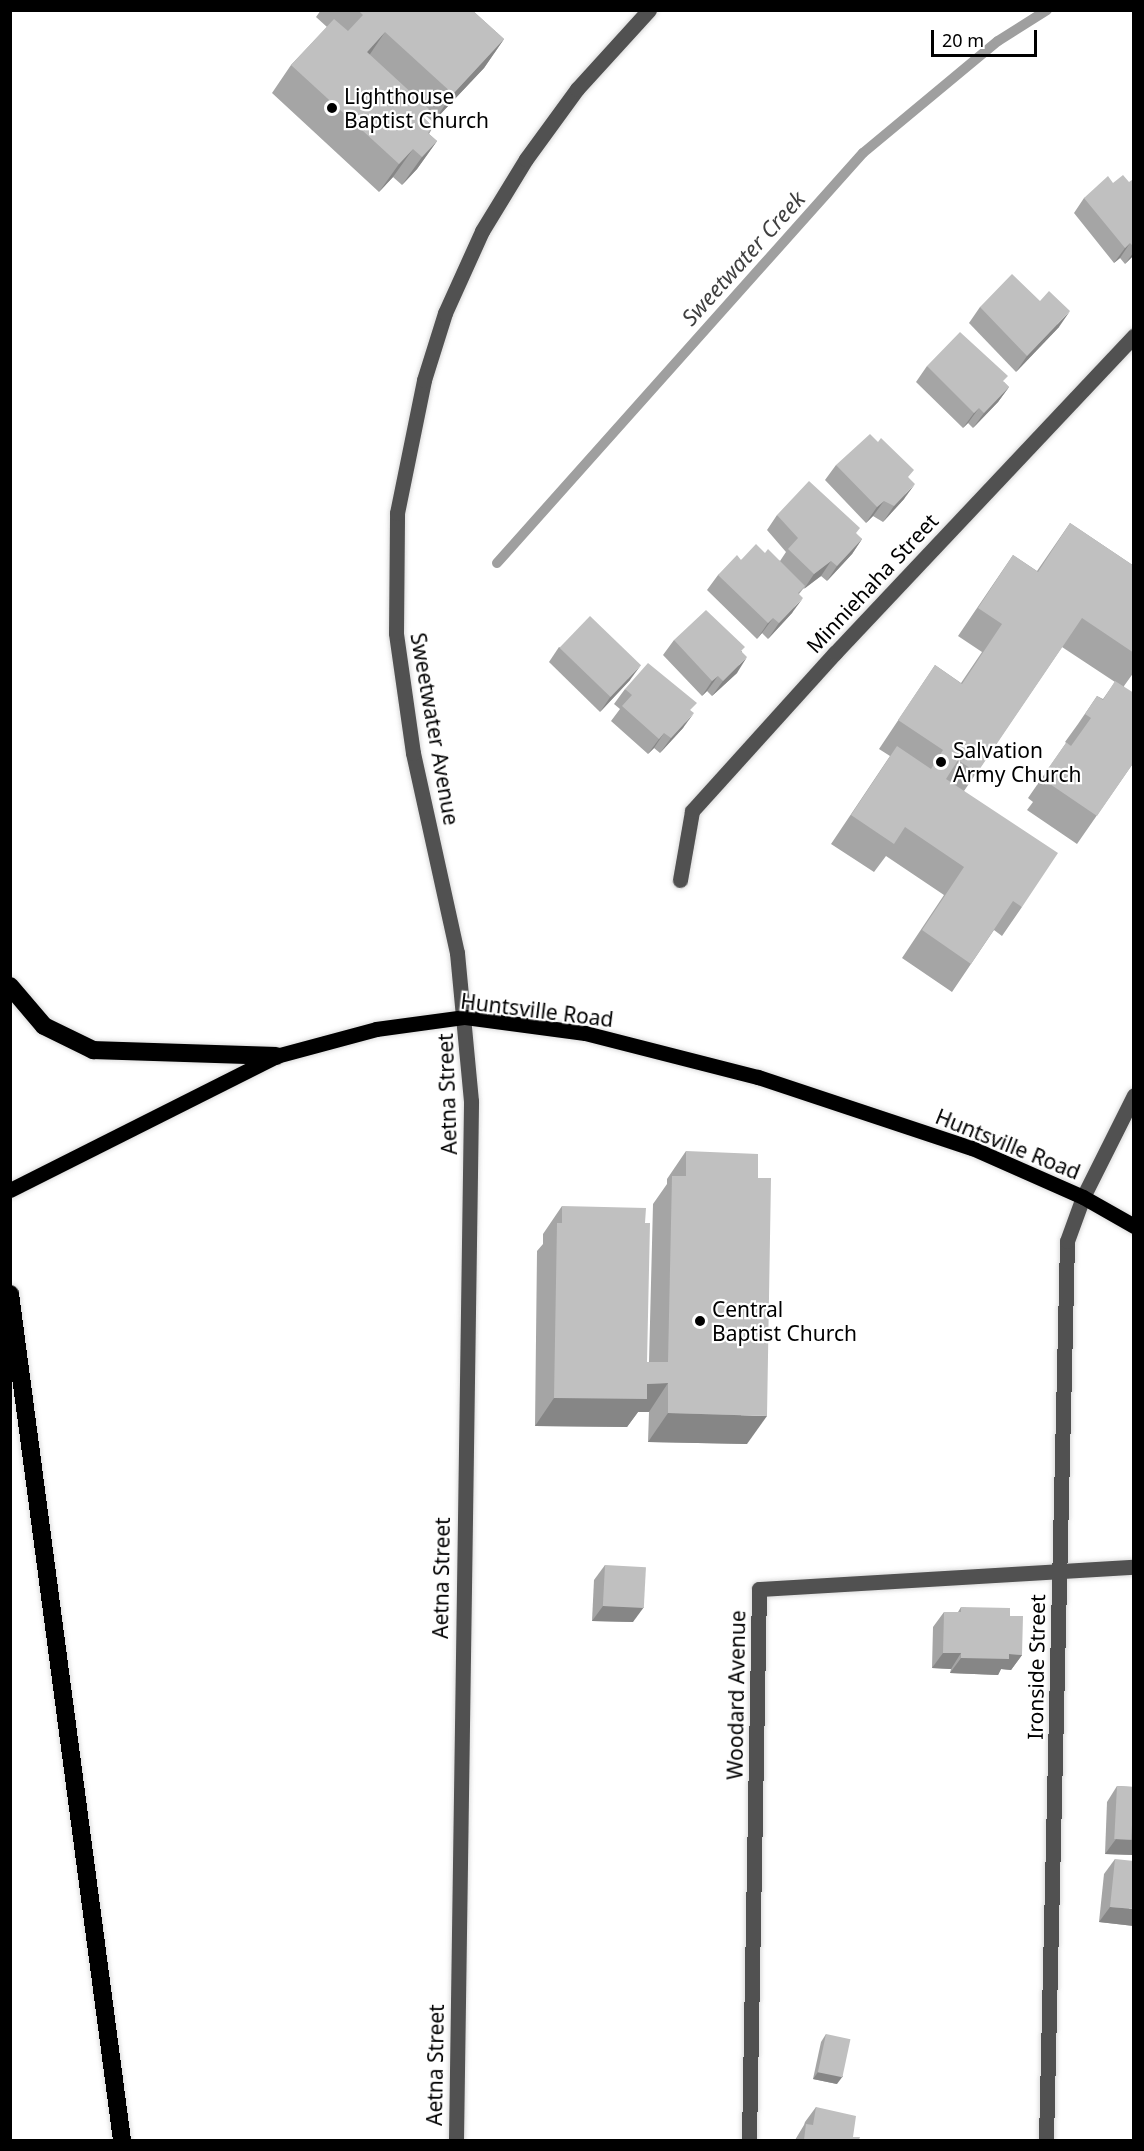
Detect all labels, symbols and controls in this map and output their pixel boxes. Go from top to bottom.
scale bar [934,18,1040,56]
text: 20 m [942,28,984,52]
place label: Lighthouse Baptist Church [344,83,489,133]
marker: Lighthouse Baptist Church [325,101,339,115]
water label: Sweetwater Creek [676,185,810,331]
street label: Minniehaha Street [801,508,943,658]
street label: Sweetwater Avenue [406,631,464,827]
place label: Salvation Army Church [953,737,1081,787]
marker: Salvation Army Church [934,755,948,769]
street label: Huntsville Road [459,988,615,1032]
street label: Aetna Street [432,1033,462,1155]
street label: Huntsville Road [932,1104,1084,1184]
place label: Central Baptist Church [712,1296,857,1346]
marker: Central Baptist Church [693,1314,707,1328]
street label: Aetna Street [427,1517,455,1639]
street label: Ironside Street [1022,1594,1050,1740]
street label: Woodard Avenue [722,1610,750,1780]
street label: Aetna Street [421,2004,449,2126]

